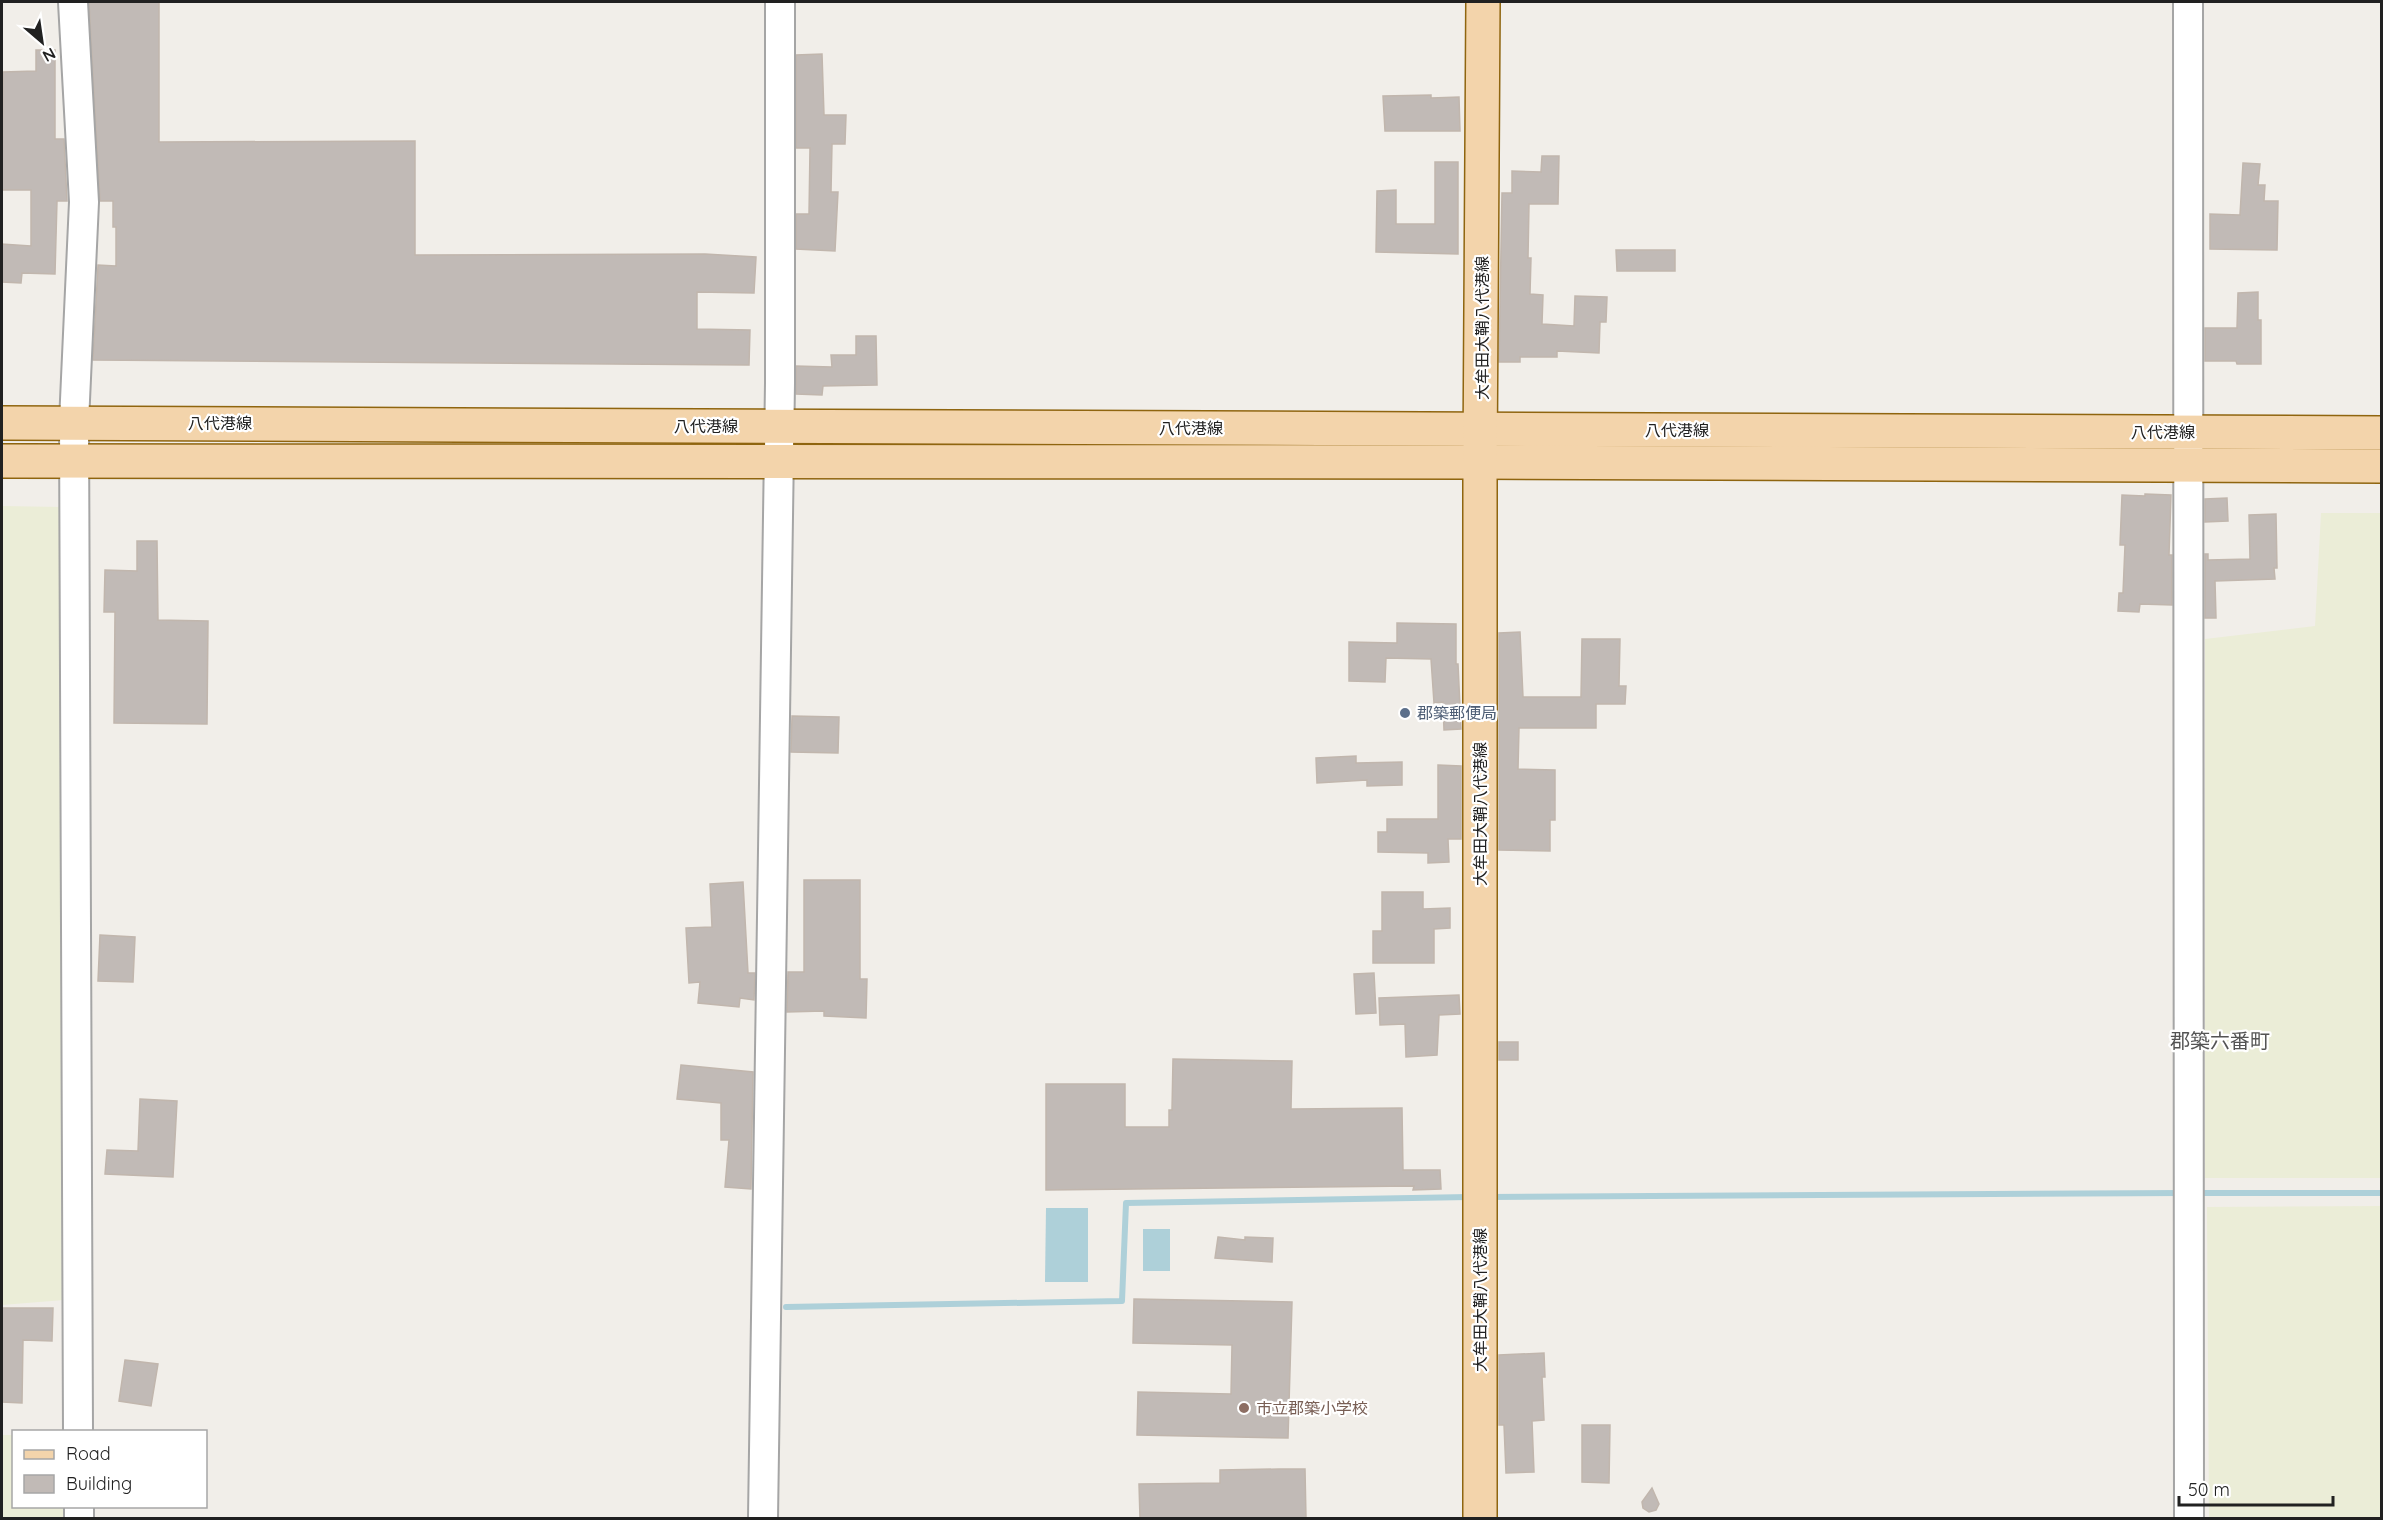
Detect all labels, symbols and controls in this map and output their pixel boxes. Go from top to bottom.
north arrow [12,12,72,72]
text: N [39,44,59,67]
street label: 大牟田大鞘八代港線 [1472,256,1492,400]
street label: 八代港線 [188,413,252,433]
street label: 八代港線 [674,416,738,436]
street label: 八代港線 [1159,418,1223,438]
street label: 八代港線 [1645,420,1709,440]
street label: 八代港線 [2131,422,2195,442]
place label: 郡築郵便局 [1417,703,1497,723]
marker: 郡築郵便局 [1398,706,1412,720]
street label: 大牟田大鞘八代港線 [1470,742,1490,886]
district label: 郡築六番町 [2170,1028,2270,1053]
street label: 大牟田大鞘八代港線 [1470,1228,1490,1372]
place label: 市立郡築小学校 [1256,1398,1368,1418]
marker: 市立郡築小学校 [1237,1401,1251,1415]
legend [12,1430,207,1508]
text: Road [66,1442,111,1465]
scale bar [2179,1469,2334,1507]
text: Building [66,1472,132,1495]
text: 50 m [2188,1478,2230,1501]

